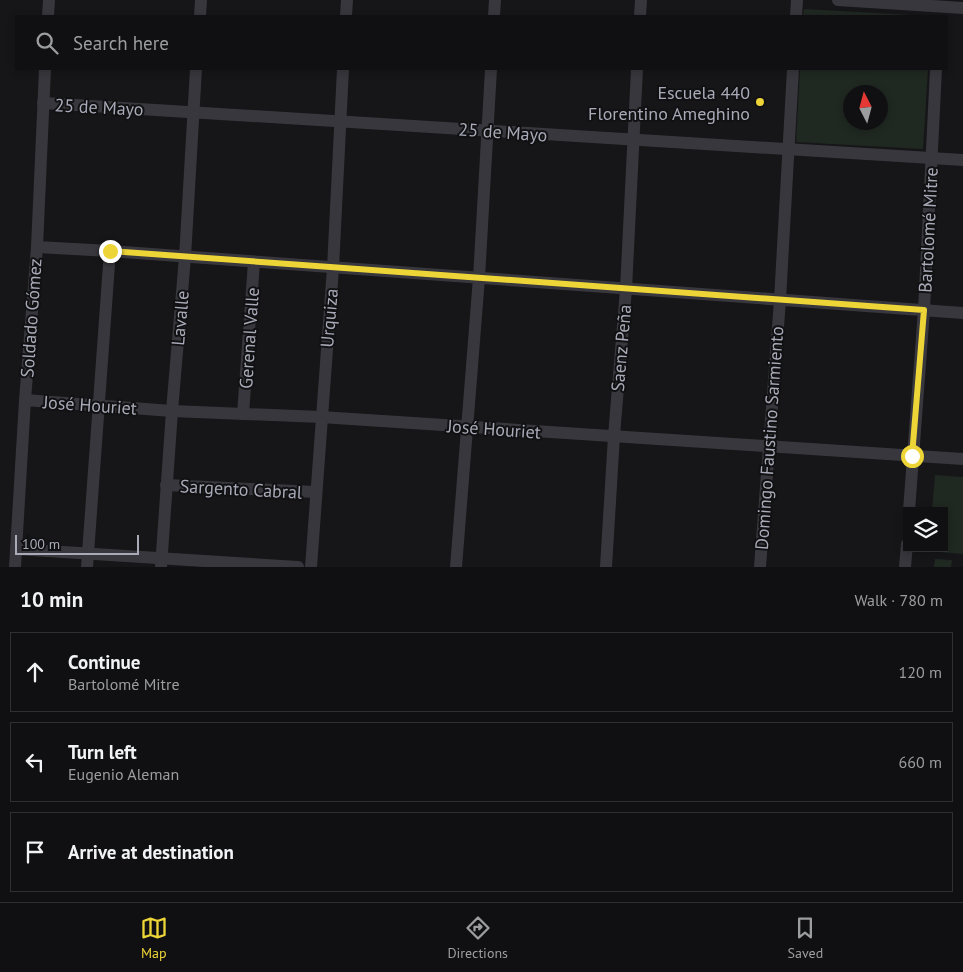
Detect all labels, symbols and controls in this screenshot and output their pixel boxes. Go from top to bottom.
search box [15,15,948,70]
icon: search [33,29,61,57]
text: Search here [73,31,169,55]
place label: Escuela 440 Florentino Ameghino [588,81,750,125]
north arrow [843,85,888,130]
street label: 25 de Mayo [54,93,144,121]
marker: Escuela 440 Florentino Ameghino [754,96,766,108]
street label: 25 de Mayo [458,117,548,147]
street label: Bartolomé Mitre [913,167,943,293]
route end [99,240,122,263]
street label: Soldado Gómez [15,258,47,378]
street label: Gerenal Valle [234,287,264,389]
street label: Urquiza [315,288,343,348]
street label: Lavalle [166,290,194,346]
street label: Saenz Peña [606,304,636,392]
street label: Domingo Faustino Sarmiento [750,325,788,551]
street label: José Houriet [41,390,138,420]
street label: José Houriet [445,414,542,444]
route start [901,445,924,468]
street label: Sargento Cabral [179,474,304,504]
map controls [903,507,948,552]
button: layers [903,507,948,552]
scale bar [15,532,139,555]
text: 100 m [22,535,60,553]
text: 10 min [20,586,83,613]
text: Walk · 780 m [854,590,943,610]
text: Continue [68,650,140,674]
icon: ahead [21,658,49,686]
text: 120 m [899,662,942,682]
text: Bartolomé Mitre [68,674,180,694]
text: Turn left [68,740,137,764]
icon: left [21,748,49,776]
text: 660 m [899,752,942,772]
text: Eugenio Aleman [68,764,179,784]
icon: arrive [21,838,49,866]
text: Arrive at destination [68,840,234,864]
tab: Map [140,914,168,962]
tab: Directions [447,914,508,962]
tab: Saved [788,914,823,962]

